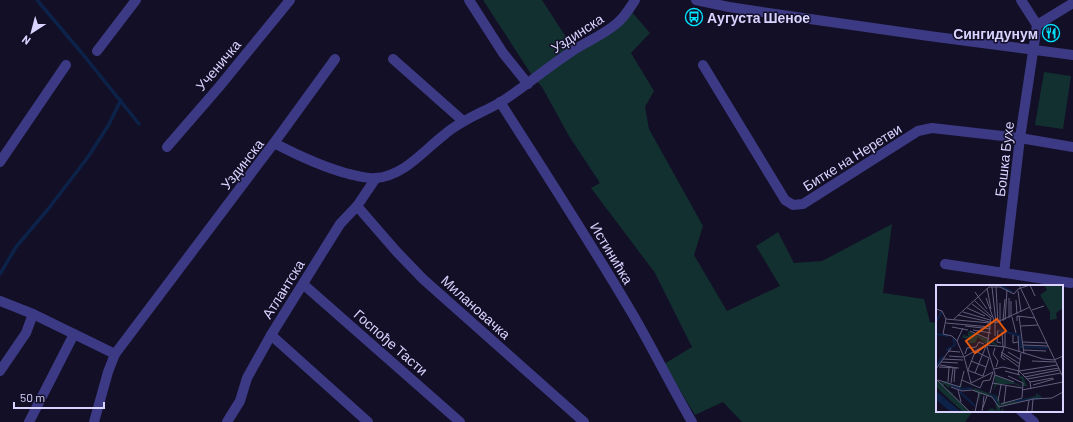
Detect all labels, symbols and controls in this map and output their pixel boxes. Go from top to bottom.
bus stop icon: Аугуста Шеное [684,7,704,27]
place label: Аугуста Шеное [707,9,810,26]
street label: Уздинска [548,10,607,56]
north arrow [12,12,52,52]
restaurant icon: Сингидунум [1041,23,1061,43]
place label: Сингидунум [953,25,1038,42]
text: N [19,33,33,48]
street label: Ученичка [192,36,244,94]
street label: Битке на Неретви [799,120,905,194]
street label: Бошка Бухе [991,120,1017,198]
street label: Уздинска [217,135,267,193]
street label: Истинићка [587,219,637,287]
street label: Атлантска [258,256,308,322]
street label: Милановачка [438,271,514,343]
inset map [936,285,1063,412]
street label: Госпође Тасти [351,305,431,379]
scale bar [14,384,104,410]
text: 50 m [20,390,45,404]

